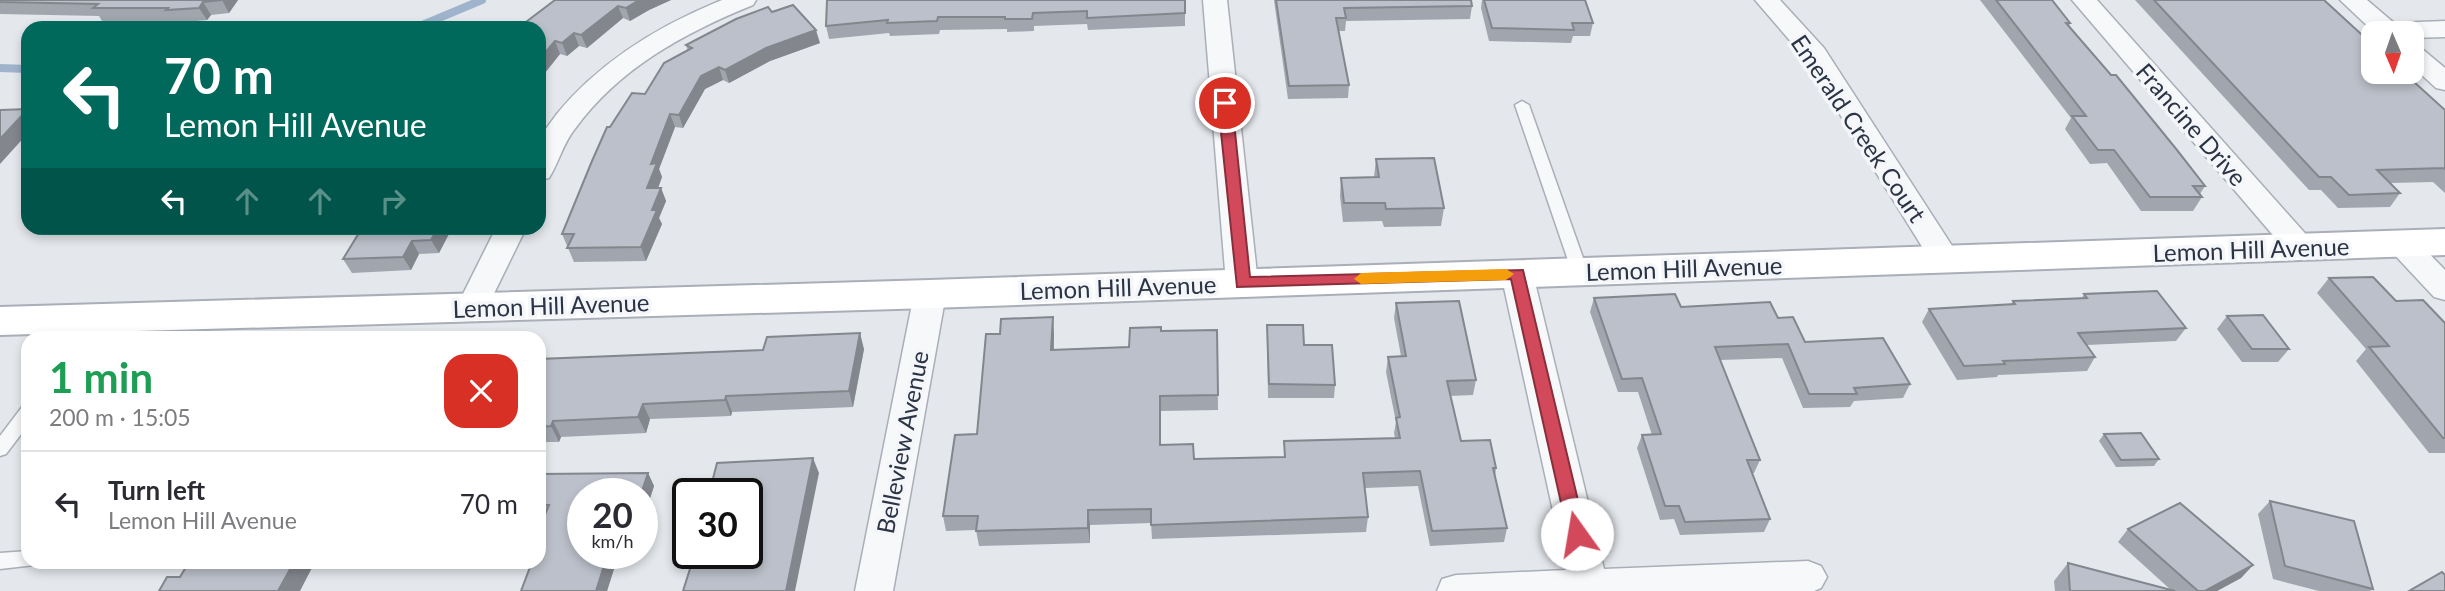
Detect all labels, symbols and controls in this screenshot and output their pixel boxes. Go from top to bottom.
north arrow [2361,21,2424,84]
map controls [2361,21,2424,84]
street label: Emerald Creek Court [1786,29,1933,227]
text: 70 m [164,46,274,104]
icon: left [49,49,140,140]
street label: Francine Drive [2131,57,2253,191]
pin [1195,73,1255,133]
icon: arrive [1206,84,1244,122]
text: Lemon Hill Avenue [164,105,427,144]
icon: left [155,182,193,220]
icon: ahead [228,182,266,220]
icon: ahead [301,182,339,220]
icon: right [374,182,412,220]
street label: Lemon Hill Avenue [2152,231,2350,267]
street label: Lemon Hill Avenue [1585,250,1783,286]
street label: Lemon Hill Avenue [1019,269,1217,305]
street label: Lemon Hill Avenue [452,287,650,323]
street label: Belleview Avenue [870,348,934,536]
text: 1 min [49,352,153,402]
button: close [444,354,518,428]
text: 200 m · 15:05 [49,403,191,431]
text: Turn left [108,474,205,506]
speed limit sign: 30 [672,478,763,569]
icon: left [49,485,87,523]
text: 70 m [460,488,518,520]
text: 20 [592,493,633,535]
position arrow [1540,497,1614,571]
text: Lemon Hill Avenue [108,506,297,534]
text: km/h [591,530,634,552]

